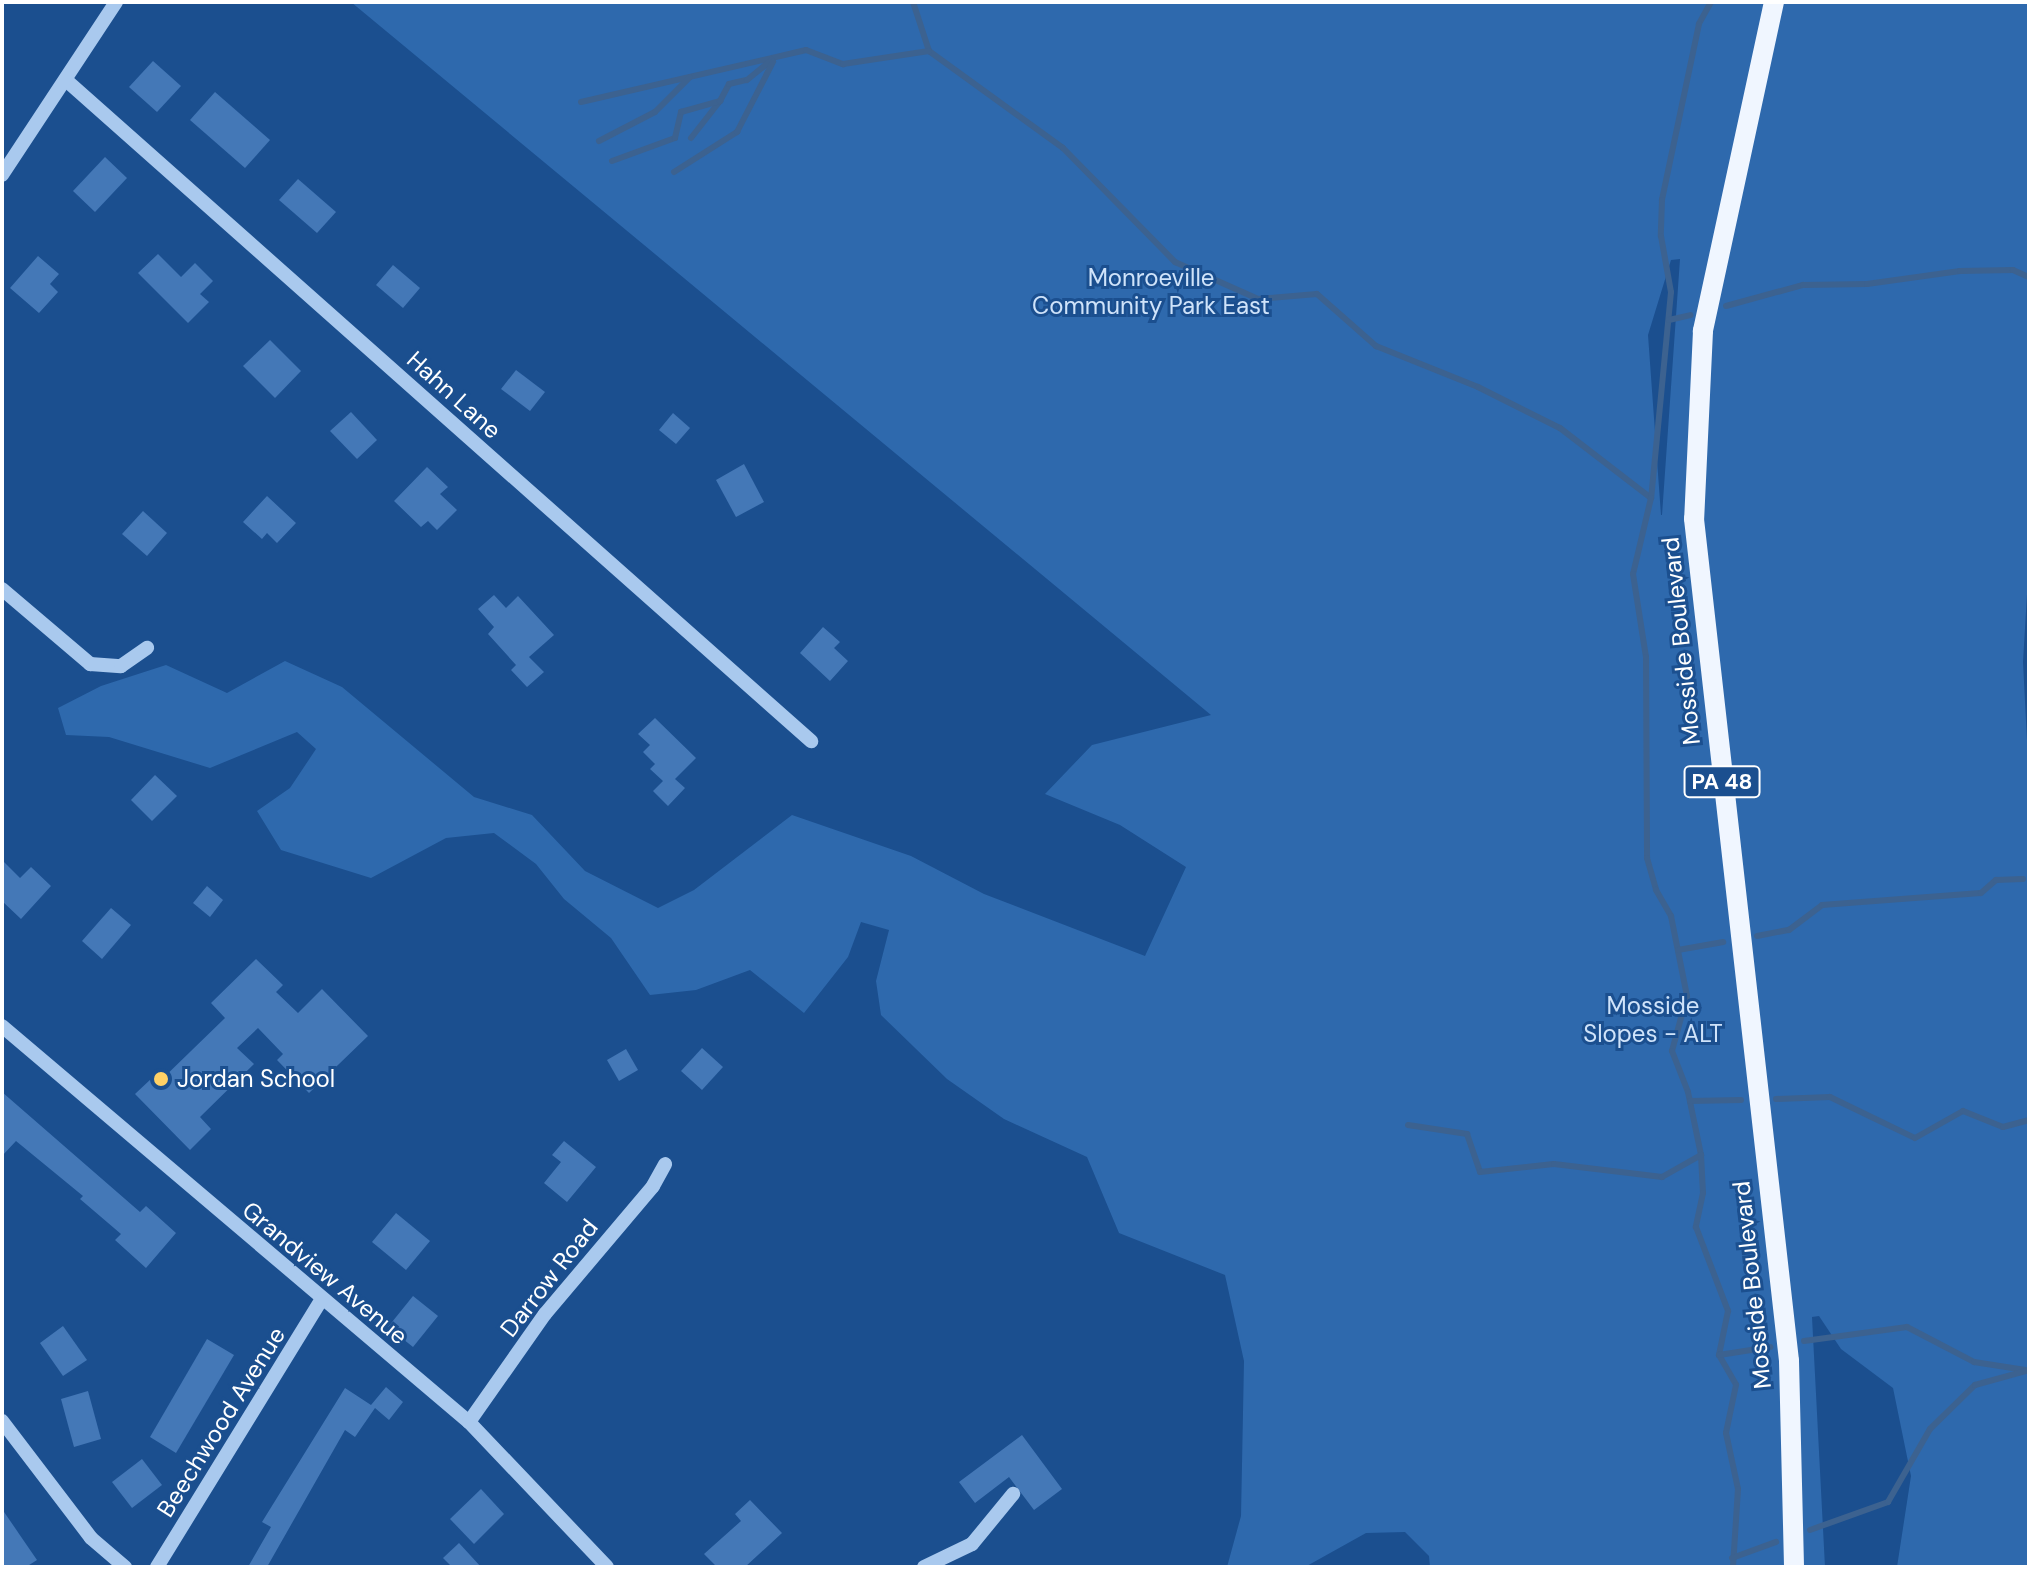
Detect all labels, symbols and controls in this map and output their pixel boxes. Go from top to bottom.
park label: Monroeville Community Park East [1032,264,1270,320]
street label: Hahn Lane [401,345,507,445]
street label: Mosside Boulevard [1656,536,1706,746]
road number: PA 48 [1682,764,1762,800]
park label: Mosside Slopes - ALT [1583,992,1723,1048]
place label: Jordan School [177,1065,335,1093]
marker: Jordan School [152,1070,170,1088]
street label: Mosside Boulevard [1727,1180,1777,1390]
street label: Grandview Avenue [237,1196,413,1350]
street label: Darrow Road [494,1213,604,1343]
street label: Beechwood Avenue [151,1322,291,1522]

